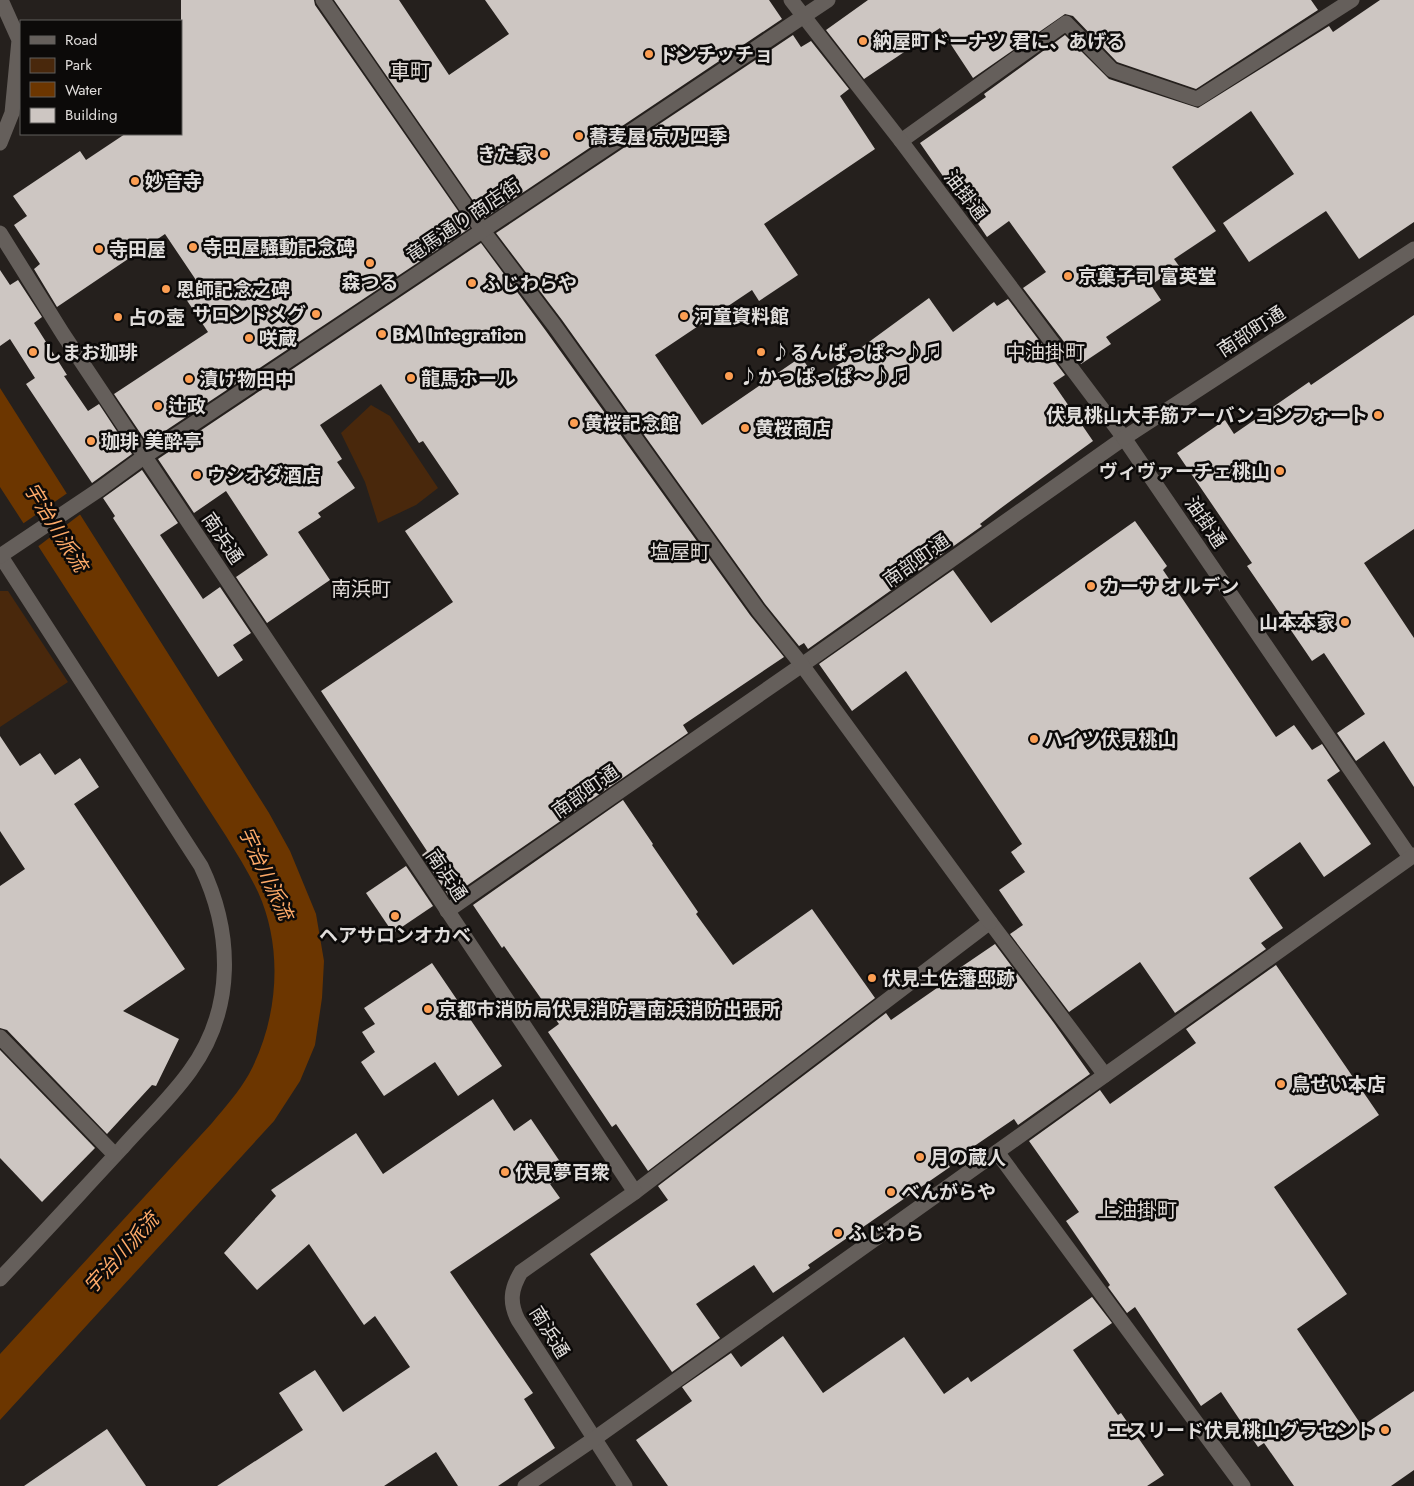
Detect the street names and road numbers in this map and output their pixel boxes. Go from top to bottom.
street label: 油掛通 [938,164,994,226]
street label: 竜馬通り商店街 [401,172,526,269]
street label: 南部町通 [1212,299,1291,363]
street label: 油掛通 [1178,491,1233,553]
street label: 南浜通 [195,507,250,569]
street label: 南部町通 [877,528,955,593]
street label: 南部町通 [546,759,624,824]
street label: 南浜通 [419,844,474,906]
street label: 南浜通 [523,1301,576,1364]

